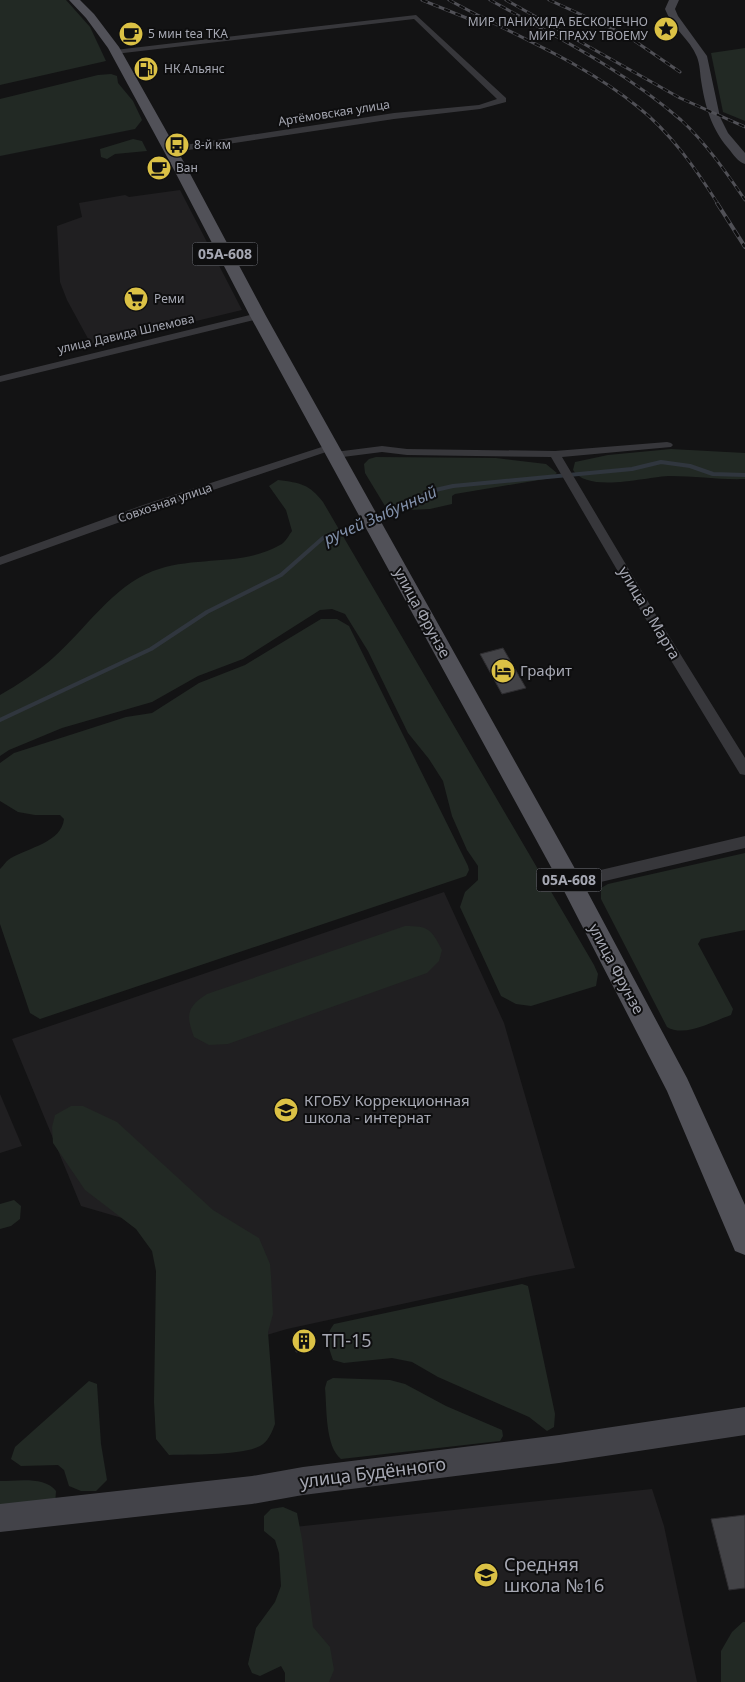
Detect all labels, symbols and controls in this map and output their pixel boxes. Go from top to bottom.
place label: МИР ПАНИХИДА БЕСКОНЕЧНО МИР ПРАХУ ТВОЕМУ [468,13,649,44]
place icon: МИР ПАНИХИДА БЕСКОНЕЧНО МИР ПРАХУ ТВОЕМУ [653,16,679,42]
cafe icon: 5 мин tea TKA [118,21,144,47]
place label: 5 мин tea TKA [148,25,228,42]
fuel station icon: НК Альянс [133,56,159,82]
place label: НК Альянс [164,60,225,77]
street label: Артёмовская улица [277,95,391,130]
bus stop icon: 8-й км [164,132,190,158]
place label: 8-й км [194,136,231,153]
cafe icon: Ван [146,155,172,181]
place label: Ван [176,159,198,176]
road number: 05А-608 [192,242,258,266]
supermarket icon: Реми [123,286,149,312]
place label: Реми [154,290,184,307]
street label: улица Давида Шлемова [56,310,196,358]
street label: Совхозная улица [116,478,214,527]
water label: ручей Зыбунный [319,480,440,550]
street label: улица 8 Марта [614,562,686,663]
street label: улица Фрунзе [390,564,456,661]
hotel icon: Графит [490,658,516,684]
place label: Графит [520,660,572,680]
road number: 05А-608 [536,868,602,892]
street label: улица Фрунзе [585,920,649,1017]
place label: КГОБУ Коррекционная школа - интернат [304,1090,470,1127]
school or university icon: КГОБУ Коррекционная школа - интернат [273,1097,299,1123]
building icon: ТП-15 [291,1328,317,1354]
place label: ТП-15 [322,1328,372,1352]
street label: улица Будённого [299,1451,447,1493]
place label: Средняя школа №16 [504,1552,604,1597]
school or university icon: Средняя школа №16 [473,1562,499,1588]

